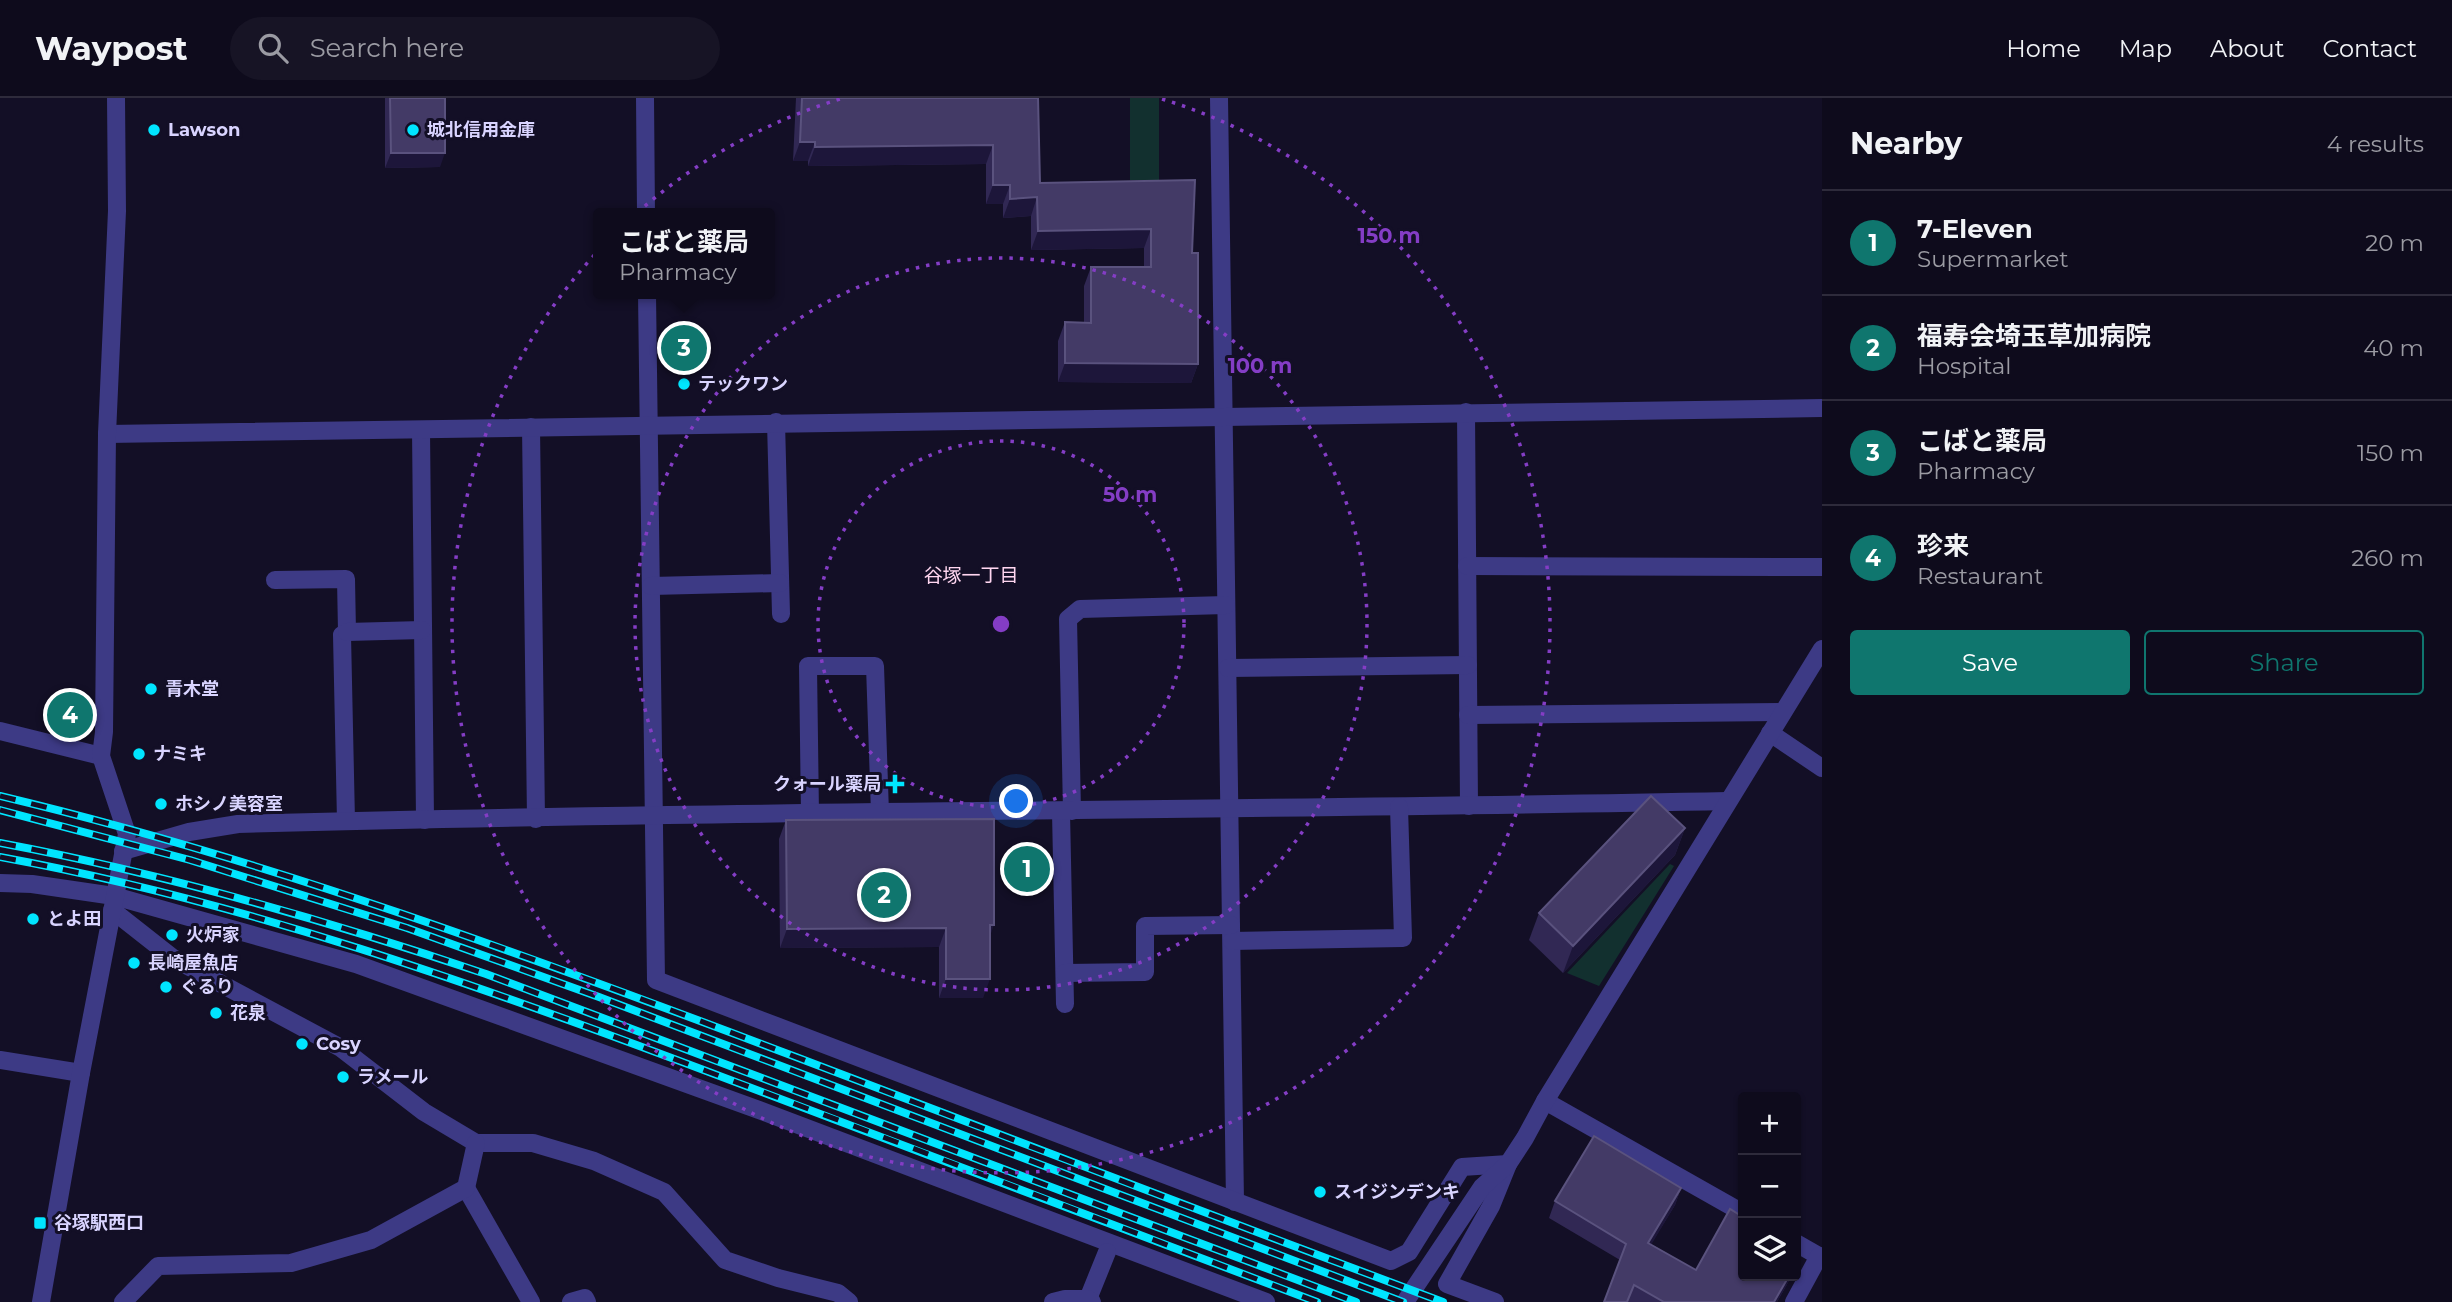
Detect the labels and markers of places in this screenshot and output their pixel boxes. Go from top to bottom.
place label: Lawson [168,119,240,141]
place label: 城北信用金庫 [427,119,535,141]
marker: Lawson [146,122,162,138]
marker: 城北信用金庫 [405,122,421,138]
pin: 3 [661,322,707,374]
place label: テックワン [698,373,788,395]
marker: テックワン [676,376,692,392]
centre of rings [989,612,1013,636]
place label: 青木堂 [165,678,219,700]
marker: 青木堂 [143,681,159,697]
pin: 4 [47,689,93,741]
place label: ナミキ [153,743,207,765]
marker: ナミキ [131,746,147,762]
place label: クォール薬局 [773,773,881,795]
marker: クォール薬局 [887,776,903,792]
place label: ホシノ美容室 [175,793,283,815]
marker: ホシノ美容室 [153,796,169,812]
pin: 1 [1004,843,1050,895]
pin: 2 [861,869,907,921]
place label: とよ田 [47,908,101,930]
marker: とよ田 [25,911,41,927]
place label: 火炉家 [186,924,240,946]
marker: 火炉家 [164,927,180,943]
place label: 長崎屋魚店 [148,952,238,974]
marker: 長崎屋魚店 [126,955,142,971]
place label: ぐるり [180,976,234,998]
marker: ぐるり [158,979,174,995]
place label: 花泉 [230,1002,266,1024]
marker: 花泉 [208,1005,224,1021]
place label: Cosy [316,1033,361,1055]
marker: Cosy [294,1036,310,1052]
place label: ラメール [357,1066,428,1088]
marker: ラメール [335,1069,351,1085]
place label: スイジンデンキ [1334,1181,1460,1203]
marker: スイジンデンキ [1312,1184,1328,1200]
place label: 谷塚駅西口 [54,1212,144,1234]
marker: 谷塚駅西口 [32,1215,48,1231]

